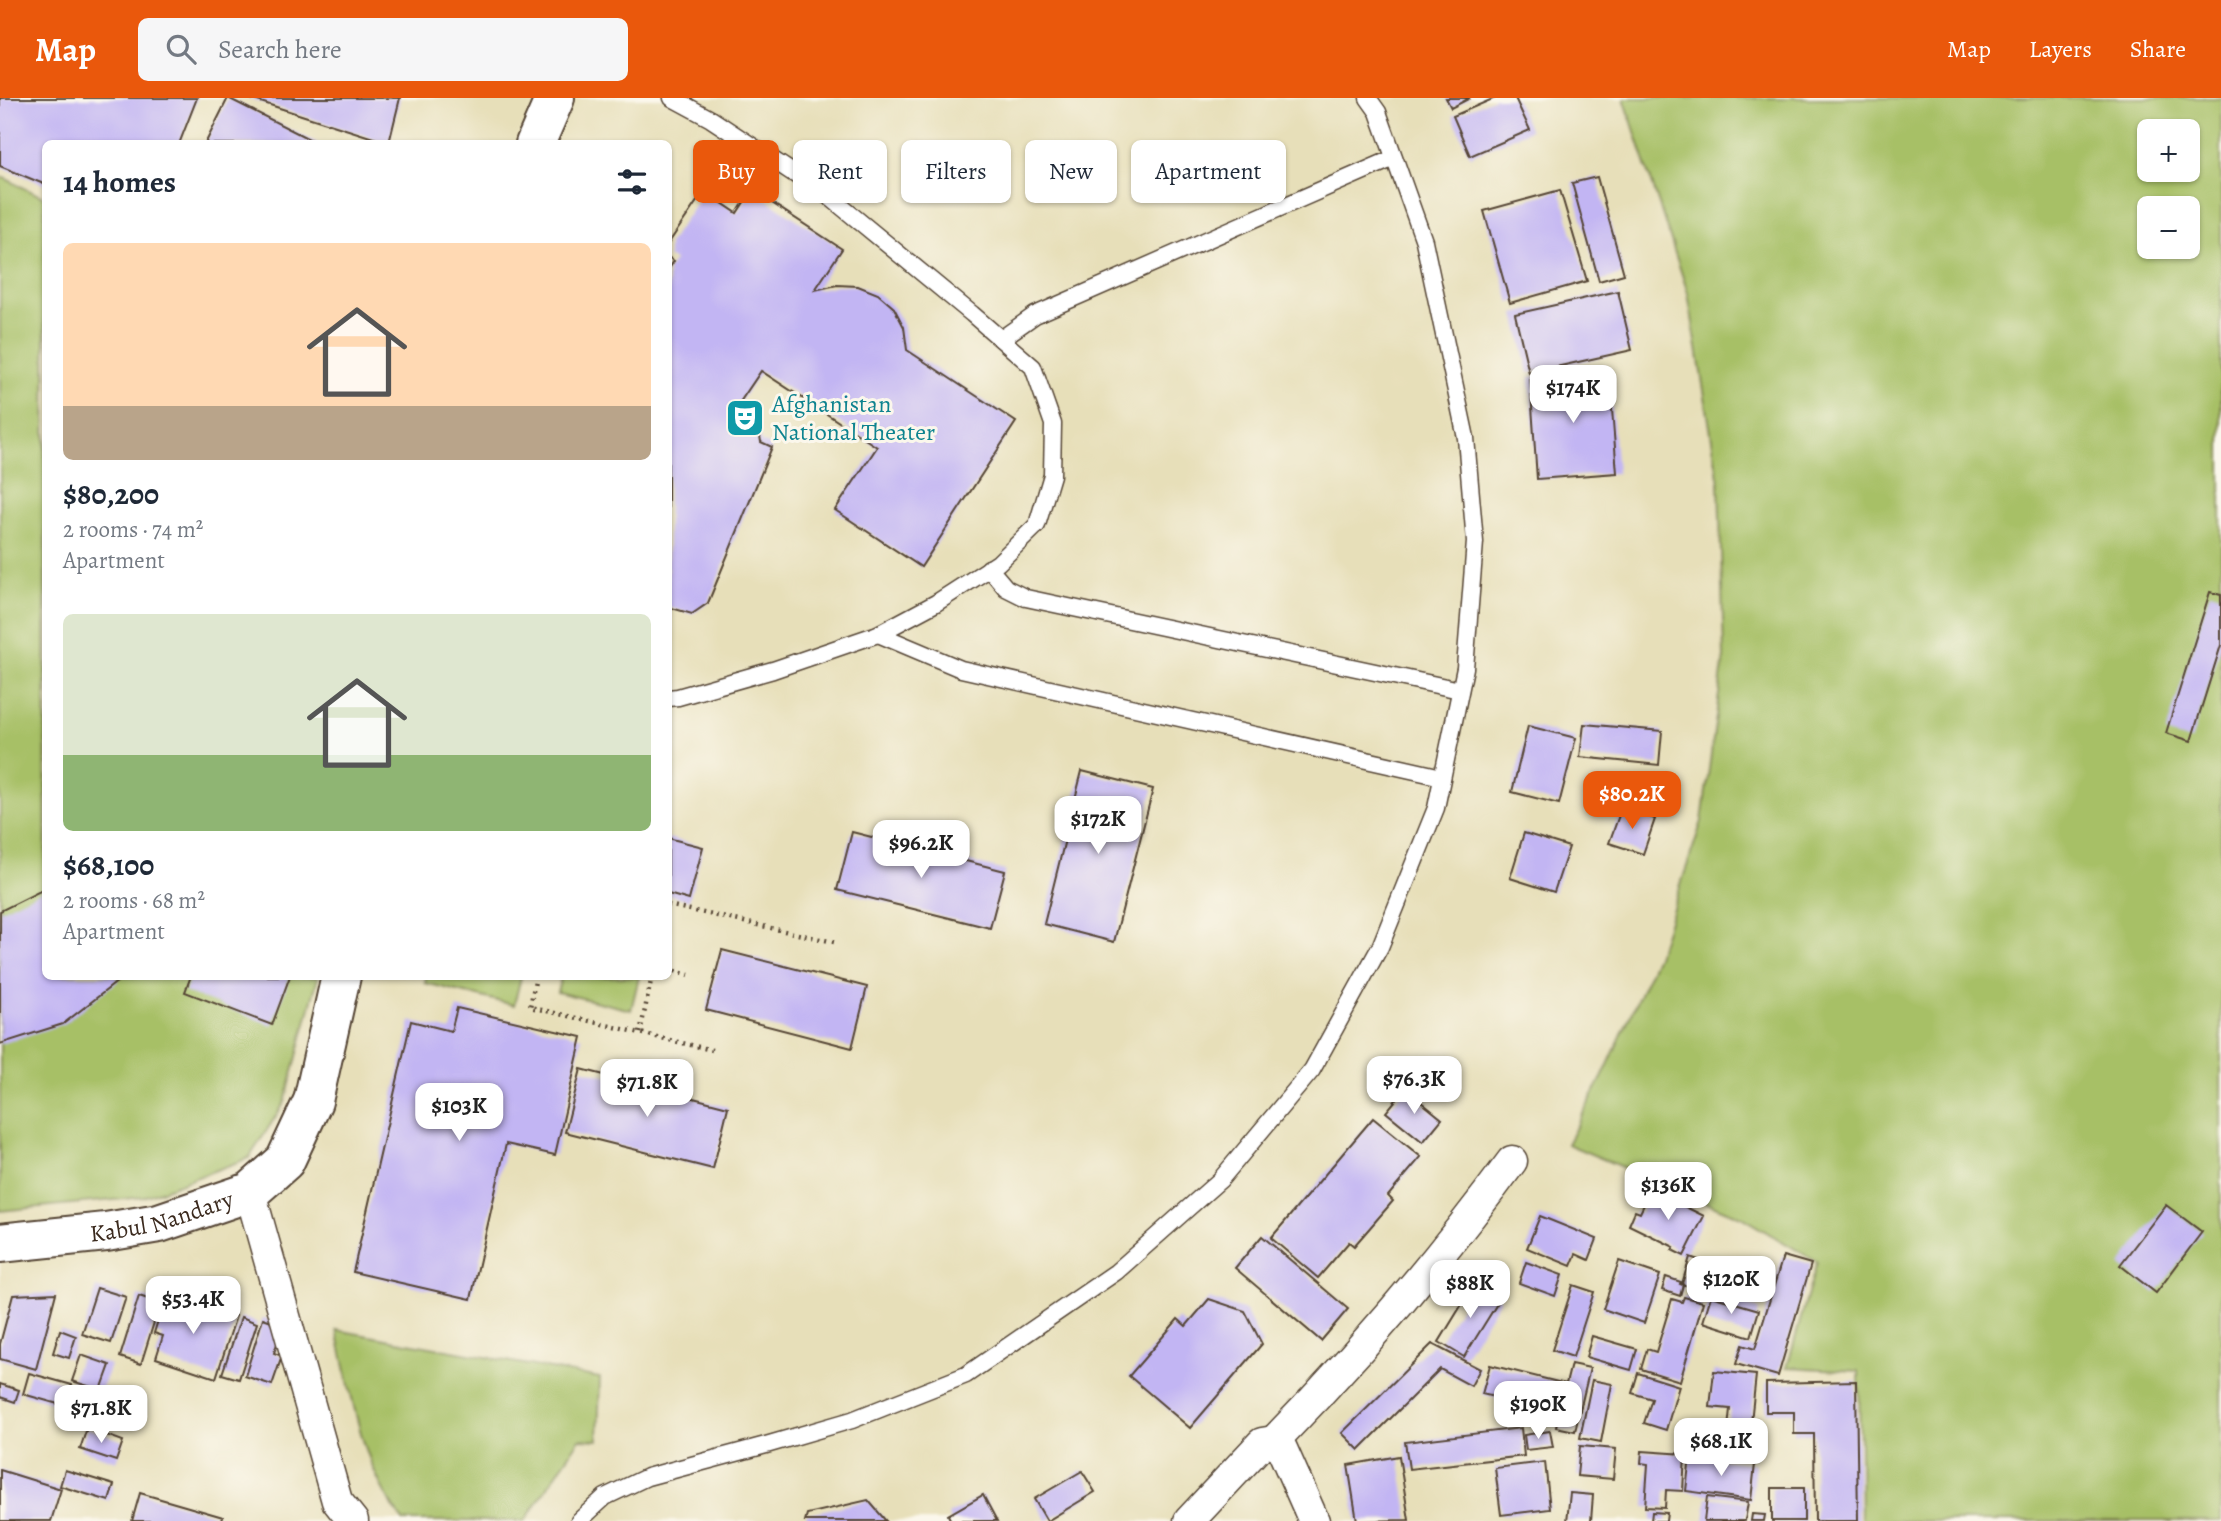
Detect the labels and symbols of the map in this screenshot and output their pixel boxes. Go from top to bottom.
pin: $174K [1524,366,1622,425]
place label: Afghanistan National Theater [771,388,935,448]
theatre icon: Afghanistan National Theater [724,397,766,439]
pin: $80.2K [1575,772,1689,831]
pin: $172K [1049,796,1147,856]
pin: $96.2K [864,820,978,880]
pin: $76.3K [1357,1056,1471,1116]
pin: $71.8K [590,1060,704,1119]
pin: $103K [410,1084,508,1143]
pin: $136K [1619,1162,1717,1222]
street label: Kabul Nandary [88,1183,238,1250]
pin: $120K [1682,1256,1780,1316]
pin: $88K [1429,1260,1511,1320]
pin: $53.4K [136,1276,250,1336]
pin: $190K [1489,1382,1587,1441]
pin: $71.8K [44,1386,158,1445]
pin: $68.1K [1664,1418,1778,1478]

